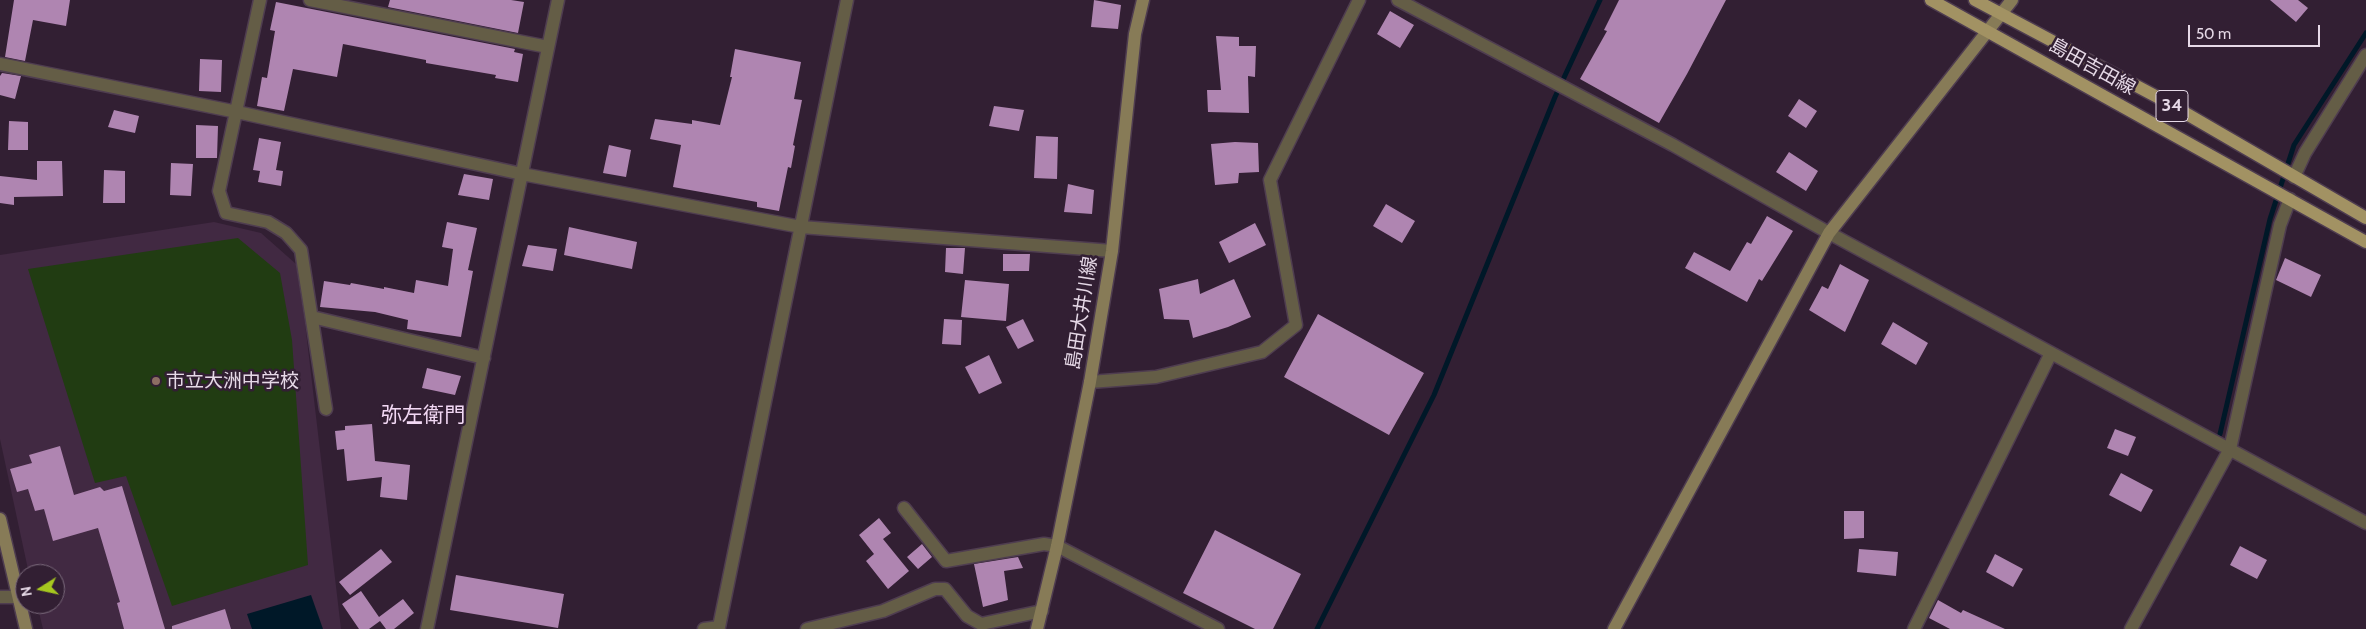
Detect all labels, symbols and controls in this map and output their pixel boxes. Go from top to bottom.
scale bar [2191,15,2324,47]
text: 50 m [2196,25,2231,43]
street label: 島田吉田線 [2045,34,2139,100]
road number: 34 [2156,90,2188,122]
street label: 島田大井川線 [1062,255,1102,371]
place label: 市立大洲中学校 [166,370,299,392]
marker: 市立大洲中学校 [150,375,162,387]
district label: 弥左衛門 [381,403,465,429]
north arrow [15,564,65,614]
text: N [16,585,36,598]

